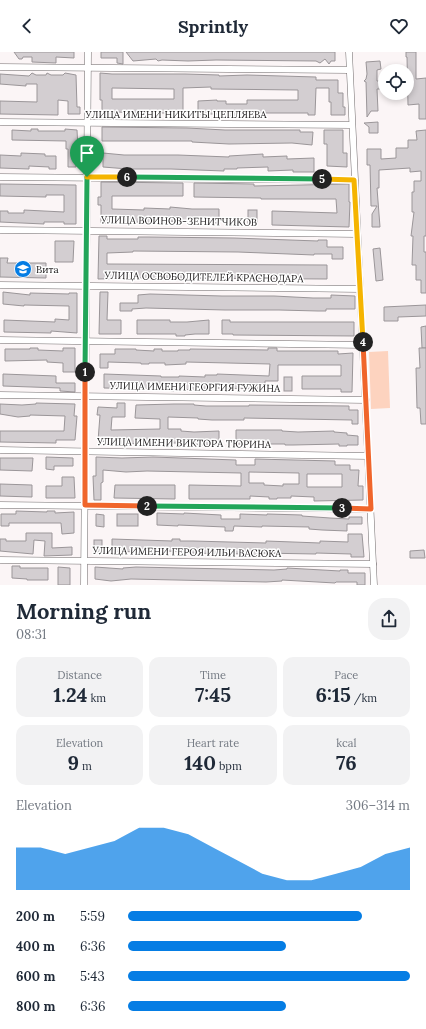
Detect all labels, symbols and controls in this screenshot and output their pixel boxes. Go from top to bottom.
icon: back [16,15,38,37]
text: Sprintly [178,15,248,38]
icon: heart [388,15,410,37]
map controls [378,64,414,100]
button: locate [378,64,414,100]
street label: УЛИЦА ИМЕНИ НИКИТЫ ЦЕПЛЯЕВА [84,108,267,121]
pin [70,136,104,177]
icon: arrive [76,142,98,164]
pin: 6 [117,167,137,187]
pin: 5 [312,169,332,189]
text: 6 [124,170,130,184]
text: 5 [319,172,325,186]
street label: УЛИЦА ВОИНОВ-ЗЕНИТЧИКОВ [100,213,257,229]
school or university icon: Вита [13,259,33,279]
place label: Вита [36,263,59,276]
street label: УЛИЦА ОСВОБОДИТЕЛЕЙ КРАСНОДАРА [103,269,304,285]
pin: 4 [353,332,373,352]
text: 4 [360,335,366,349]
pin: 1 [75,362,95,382]
text: 1 [83,365,87,379]
street label: УЛИЦА ИМЕНИ ГЕОРГИЯ ГУЖИНА [109,379,281,395]
street label: УЛИЦА ИМЕНИ ВИКТОРА ТЮРИНА [96,435,272,451]
pin: 2 [137,496,157,516]
pin: 3 [332,498,352,518]
text: 2 [144,499,150,513]
text: 3 [339,501,345,515]
street label: УЛИЦА ИМЕНИ ГЕРОЯ ИЛЬИ ВАСЮКА [91,544,282,560]
text: Morning run [16,597,151,625]
button: share [368,598,410,640]
text: 08:31 [16,626,47,643]
text: Distance [57,668,102,682]
text: Time [200,668,226,682]
text: Pace [334,668,358,682]
text: 1.24 [53,682,88,707]
text: 7:45 [195,682,231,707]
text: 6:15 [316,682,351,707]
text: km [88,691,106,705]
text: /km [351,691,377,705]
text: Elevation [56,736,103,750]
text: Heart rate [187,736,239,750]
text: kcal [336,736,356,750]
text: 9 [68,750,79,775]
text: 140 [184,750,216,775]
text: 76 [336,750,357,775]
text: m [79,759,92,773]
text: bpm [216,759,242,773]
text: Elevation [16,797,72,814]
text: 306–314 m [346,797,410,814]
text: 200 m [16,908,55,925]
text: 5:59 [80,908,105,925]
text: 400 m [16,938,55,955]
text: 6:36 [80,938,106,955]
text: 600 m [16,968,55,985]
text: 5:43 [80,968,105,985]
text: 800 m [16,998,55,1015]
text: 6:36 [80,998,106,1015]

